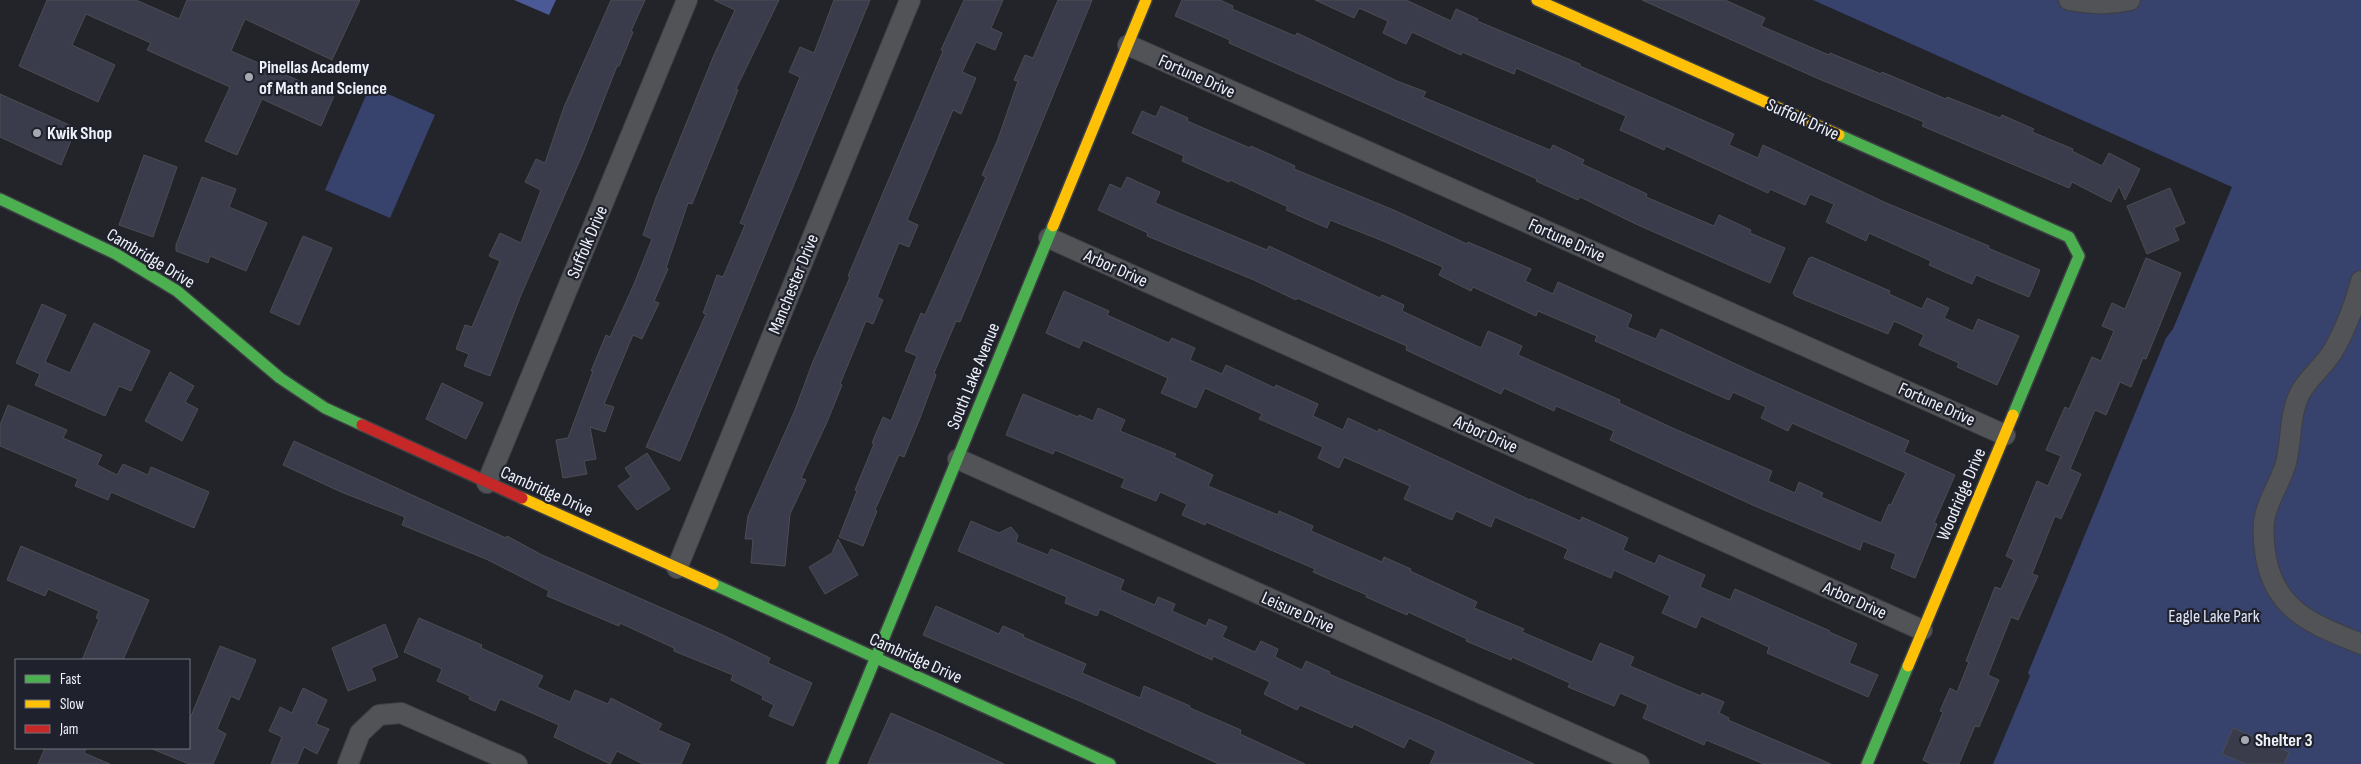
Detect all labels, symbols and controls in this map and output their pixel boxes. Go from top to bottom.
street label: Fortune Drive [1155,50,1238,103]
place label: Pinellas Academy of Math and Science [259,57,387,99]
marker: Pinellas Academy of Math and Science [243,71,255,83]
street label: Suffolk Drive [1763,94,1842,145]
place label: Kwik Shop [47,123,112,144]
marker: Kwik Shop [31,127,43,139]
street label: Suffolk Drive [563,203,612,282]
street label: Fortune Drive [1525,214,1608,267]
street label: Cambridge Drive [103,224,199,293]
street label: Manchester Drive [764,231,823,337]
street label: Arbor Drive [1080,245,1151,292]
street label: South Lake Avenue [943,320,1004,433]
street label: Fortune Drive [1895,378,1978,431]
street label: Arbor Drive [1450,411,1521,458]
street label: Woodridge Drive [1933,445,1990,544]
street label: Cambridge Drive [497,462,596,521]
street label: Arbor Drive [1819,577,1890,624]
street label: Leisure Drive [1258,587,1337,638]
park label: Eagle Lake Park [2168,606,2260,627]
street label: Cambridge Drive [866,629,965,688]
legend [15,659,190,749]
text: Fast [60,670,82,689]
text: Slow [60,695,84,714]
text: Jam [59,720,78,739]
place label: Shelter 3 [2255,730,2312,751]
marker: Shelter 3 [2239,734,2251,746]

